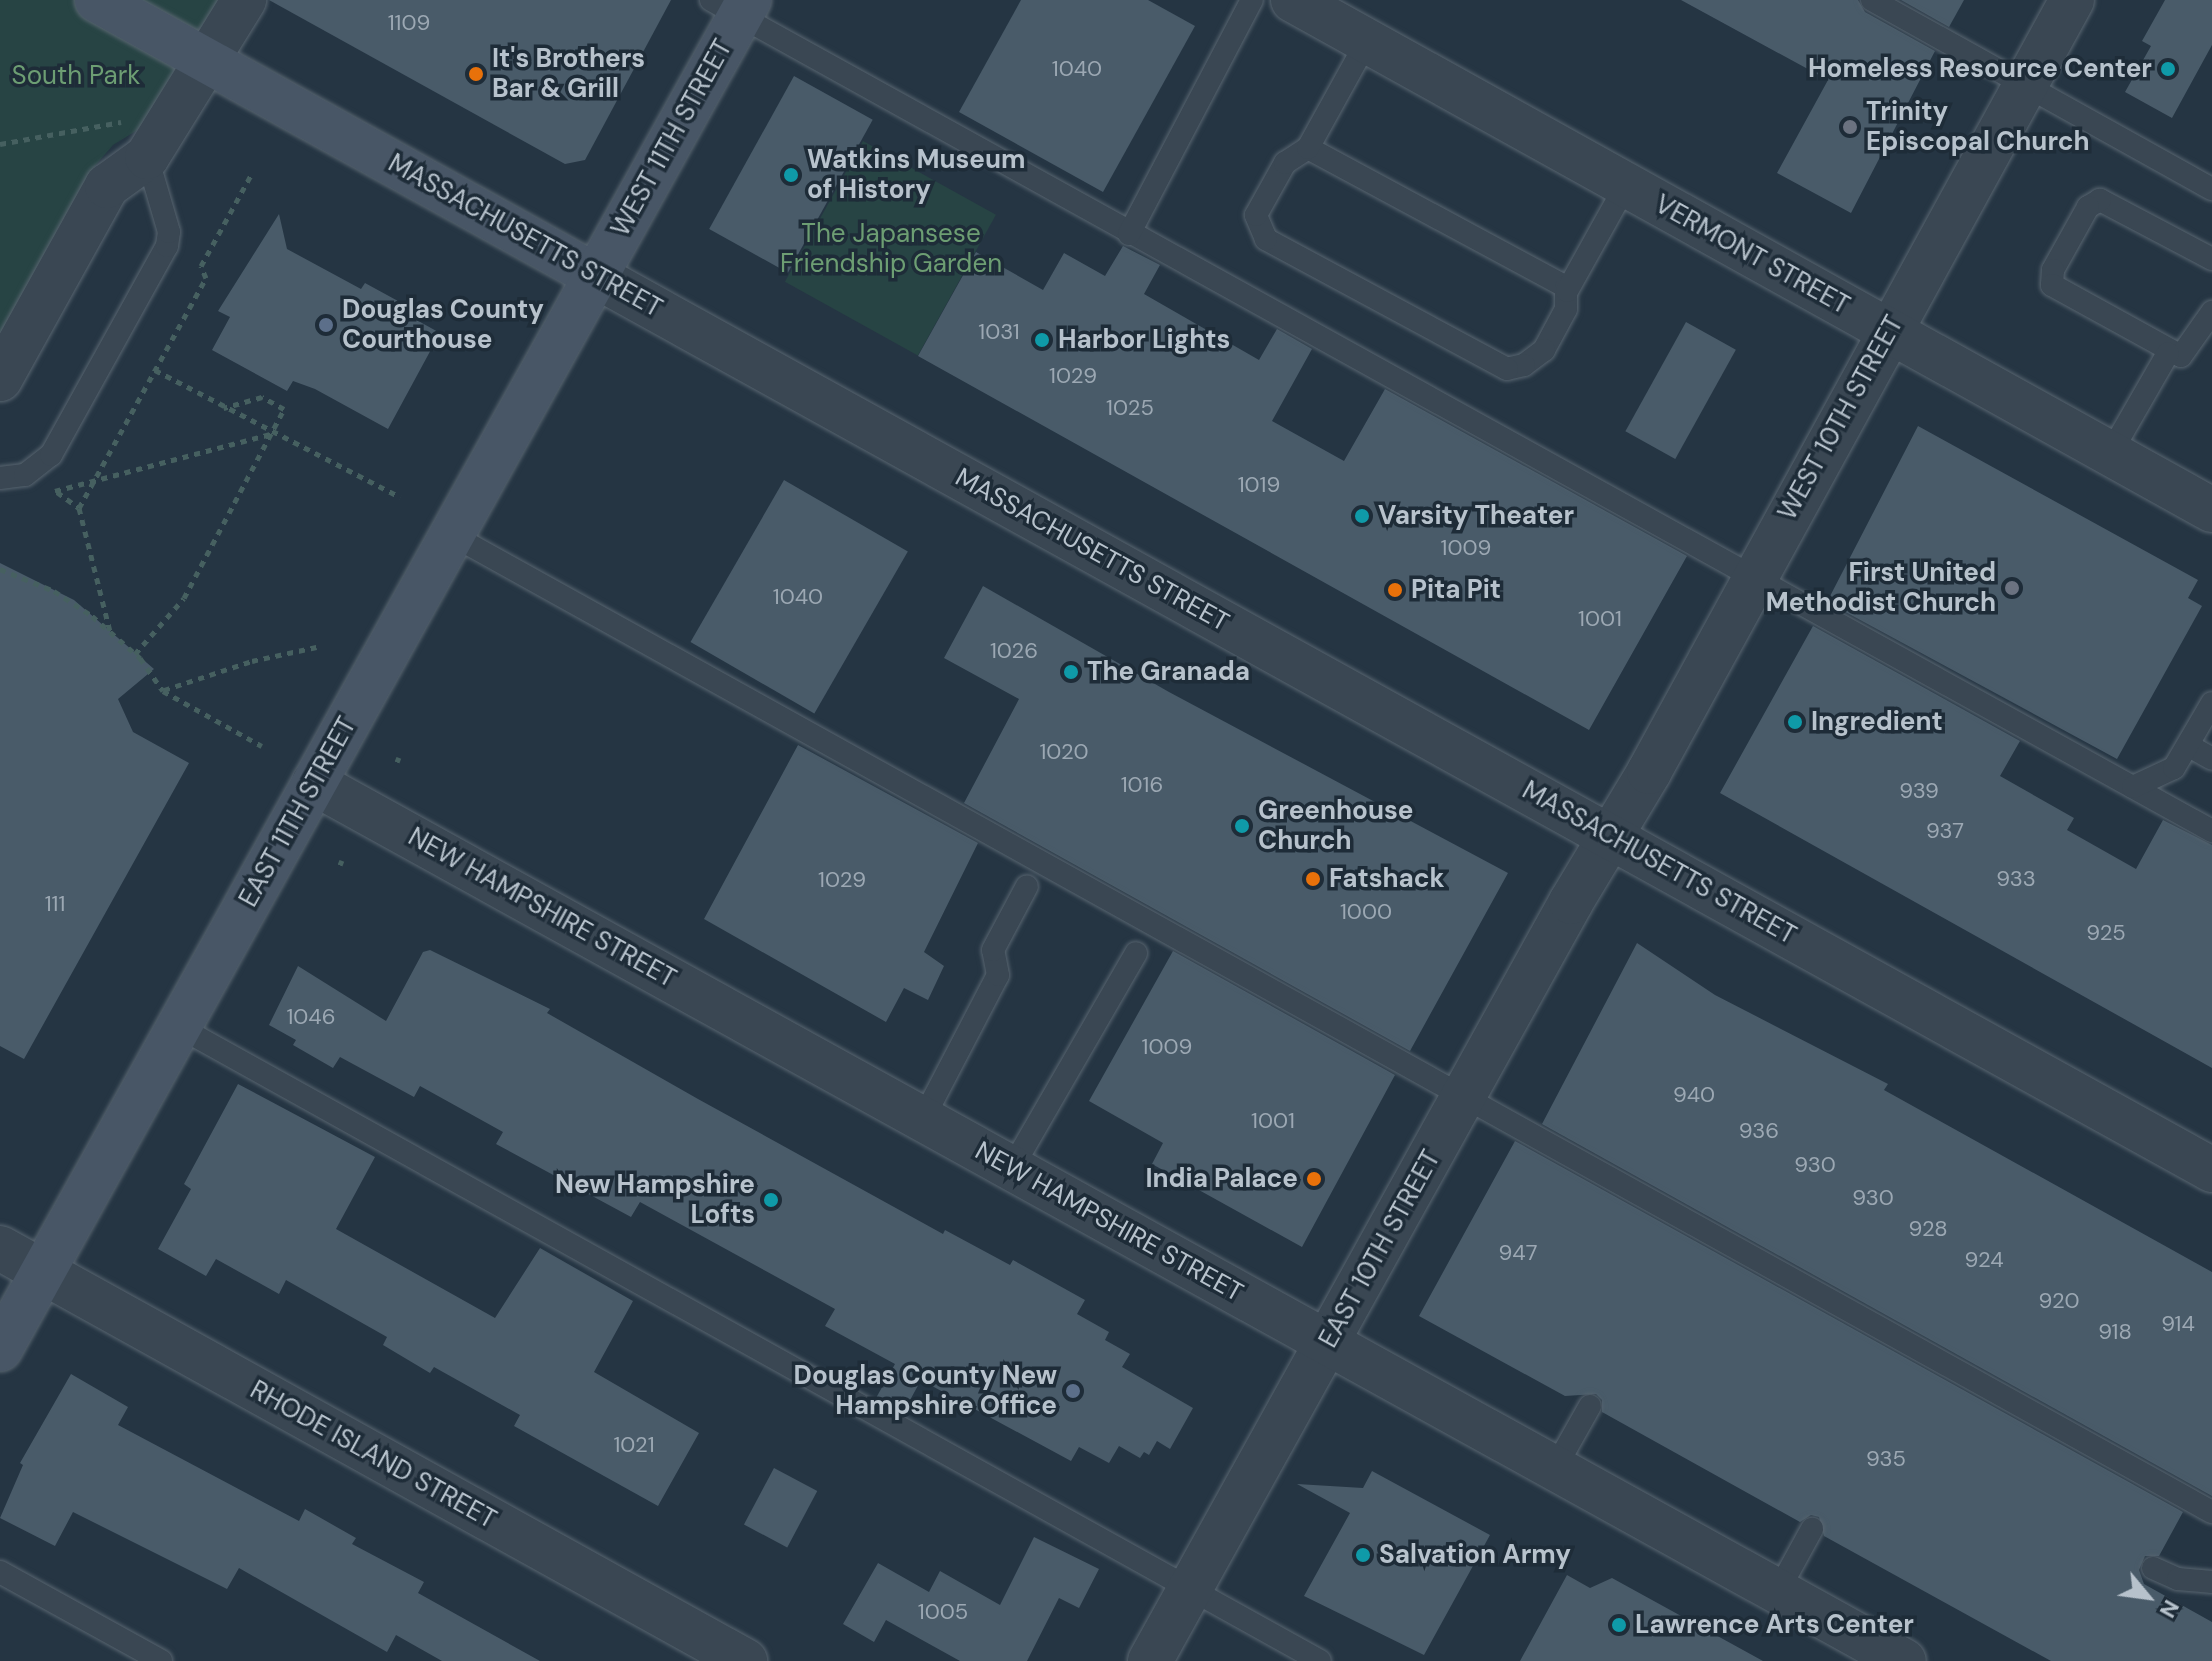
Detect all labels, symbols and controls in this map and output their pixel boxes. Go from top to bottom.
house number: 1109 [388,10,430,36]
street label: WEST 11TH STREET [605,34,739,242]
place label: It's Brothers Bar & Grill [492,43,645,104]
place label: Homeless Resource Center [1808,53,2152,85]
house number: 1040 [1052,56,1102,82]
park label: South Park [12,60,140,92]
marker: Homeless Resource Center [2159,60,2177,78]
marker: It's Brothers Bar & Grill [467,65,485,83]
place label: Trinity Episcopal Church [1866,96,2090,158]
marker: Trinity Episcopal Church [1841,118,1859,136]
place label: Watkins Museum of History [807,144,1025,206]
street label: MASSACHUSETTS STREET [383,148,667,324]
marker: Watkins Museum of History [782,166,800,184]
street label: VERMONT STREET [1649,189,1855,321]
park label: The Japansese Friendship Garden [780,218,1002,280]
place label: Douglas County Courthouse [342,294,544,356]
street label: WEST 10TH STREET [1772,310,1910,526]
marker: Douglas County Courthouse [317,316,335,334]
house number: 1031 [978,319,1020,345]
place label: Harbor Lights [1058,324,1230,356]
marker: Harbor Lights [1033,331,1051,349]
house number: 1029 [1049,363,1097,389]
house number: 1025 [1106,395,1154,421]
street label: MASSACHUSETTS STREET [950,462,1234,638]
house number: 1019 [1238,472,1280,498]
place label: Varsity Theater [1378,500,1574,532]
marker: Varsity Theater [1353,507,1371,525]
house number: 1009 [1441,535,1491,561]
place label: First United Methodist Church [1766,557,1996,618]
place label: Pita Pit [1411,574,1501,606]
marker: First United Methodist Church [2003,579,2021,597]
marker: Pita Pit [1386,581,1404,599]
house number: 1040 [773,584,823,610]
house number: 1001 [1578,606,1622,632]
house number: 1026 [990,638,1038,664]
place label: The Granada [1087,656,1250,688]
marker: The Granada [1062,663,1080,681]
place label: Ingredient [1811,706,1943,738]
street label: EAST 11TH STREET [233,712,363,912]
marker: Ingredient [1786,713,1804,731]
house number: 1020 [1039,739,1089,765]
house number: 1016 [1121,772,1163,798]
street label: MASSACHUSETTS STREET [1517,775,1801,951]
house number: 939 [1899,778,1939,804]
place label: Greenhouse Church [1258,795,1413,856]
marker: Greenhouse Church [1233,817,1251,835]
house number: 937 [1926,818,1964,844]
street label: NEW HAMPSHIRE STREET [403,821,681,995]
place label: Fatshack [1329,863,1445,895]
house number: 933 [1996,866,2036,892]
house number: 1029 [818,867,866,893]
marker: Fatshack [1304,870,1322,888]
house number: 111 [45,891,65,917]
house number: 1000 [1340,899,1392,925]
house number: 925 [2086,920,2126,946]
house number: 1046 [286,1004,336,1030]
house number: 1009 [1142,1034,1192,1060]
house number: 940 [1673,1082,1715,1108]
house number: 1001 [1251,1108,1295,1134]
house number: 936 [1739,1118,1779,1144]
street label: NEW HAMPSHIRE STREET [970,1135,1248,1309]
street label: EAST 10TH STREET [1313,1145,1447,1353]
house number: 930 [1794,1152,1836,1178]
place label: India Palace [1145,1163,1298,1195]
place label: New Hampshire Lofts [555,1169,755,1230]
marker: India Palace [1305,1170,1323,1188]
house number: 930 [1852,1185,1894,1211]
marker: New Hampshire Lofts [762,1191,780,1209]
house number: 928 [1908,1216,1948,1242]
house number: 947 [1499,1240,1537,1266]
house number: 924 [1964,1247,2004,1273]
house number: 920 [2039,1288,2079,1314]
house number: 914 [2161,1311,2195,1337]
house number: 918 [2098,1319,2132,1345]
place label: Douglas County New Hampshire Office [794,1360,1057,1422]
street label: RHODE ISLAND STREET [245,1374,501,1536]
marker: Douglas County New Hampshire Office [1064,1382,1082,1400]
house number: 1021 [613,1432,655,1458]
house number: 935 [1866,1446,1906,1472]
place label: Salvation Army [1379,1539,1571,1571]
marker: Salvation Army [1354,1546,1372,1564]
north arrow [2108,1557,2188,1637]
text: N [2153,1595,2186,1623]
house number: 1005 [918,1599,968,1625]
place label: Lawrence Arts Center [1635,1609,1914,1641]
marker: Lawrence Arts Center [1610,1616,1628,1634]

